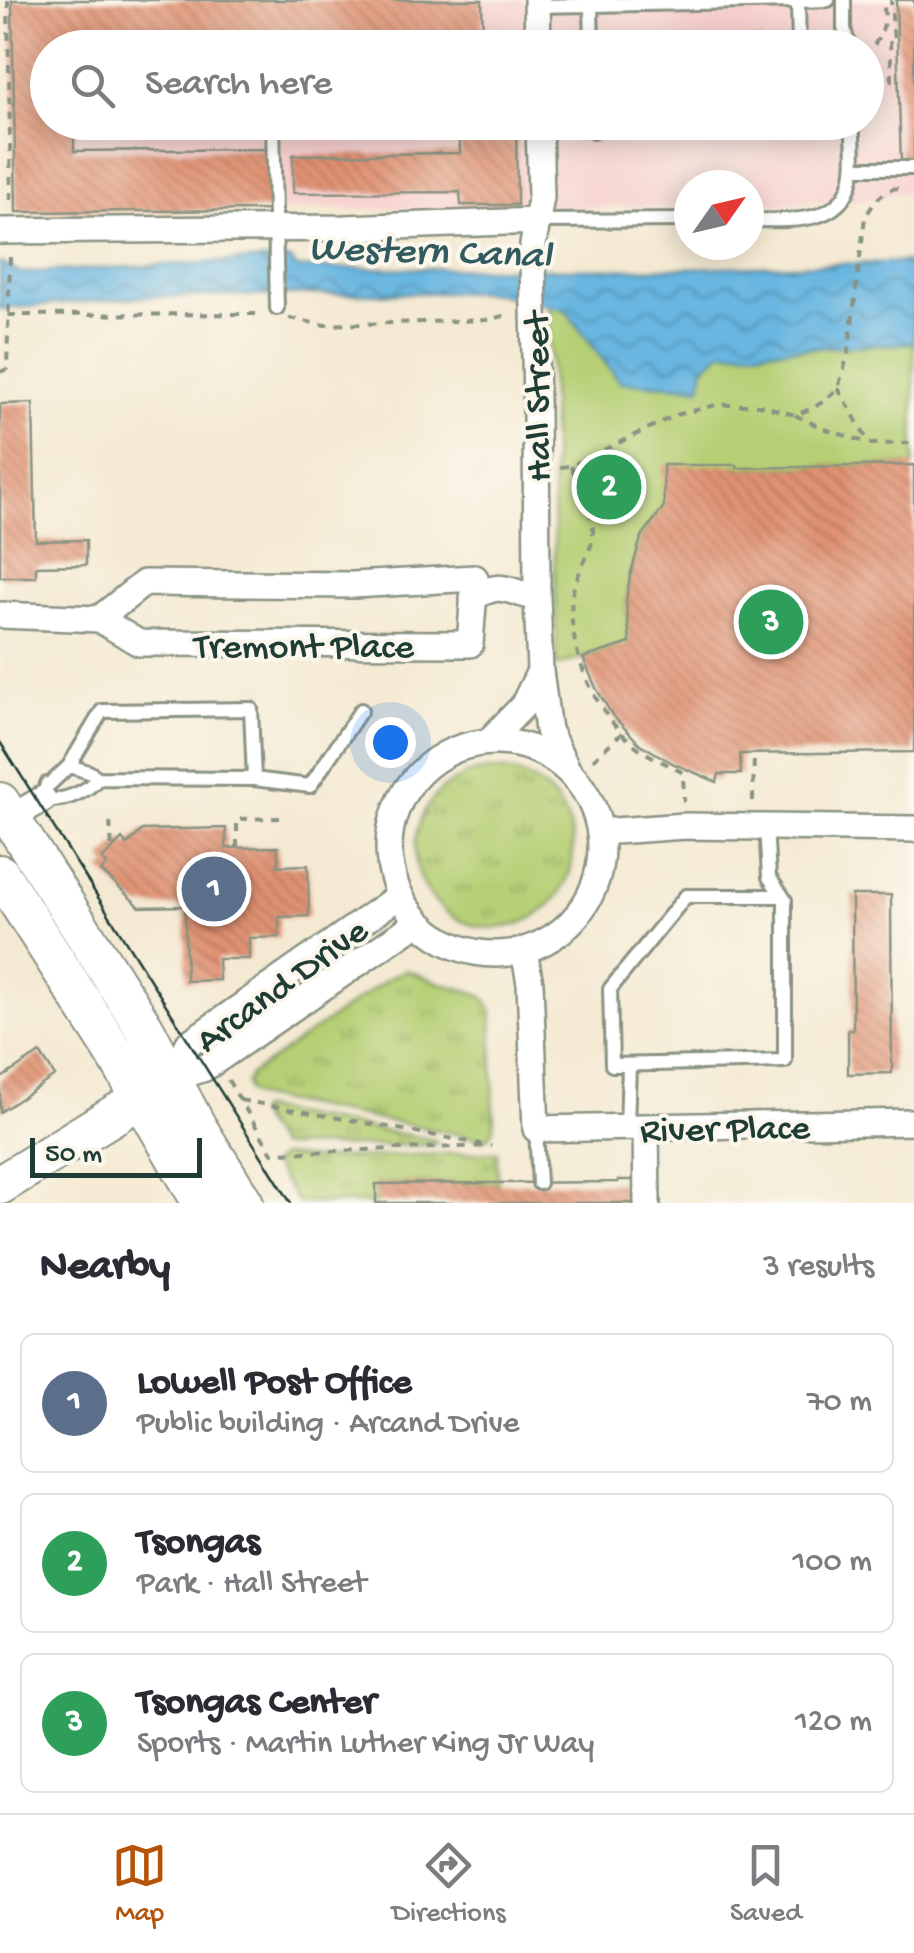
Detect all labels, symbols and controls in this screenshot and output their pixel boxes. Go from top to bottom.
search box [30,30,884,140]
icon: search [65,58,120,113]
text: Search here [145,63,332,107]
north arrow [674,170,764,260]
water label: Western Canal [308,227,554,282]
street label: Hall Street [517,308,564,482]
pin: 2 [576,450,642,524]
pin: 3 [738,584,804,660]
street label: Tremont Place [192,627,414,671]
your location [365,717,416,768]
pin: 1 [182,852,246,926]
street label: Arcand Drive [189,910,378,1065]
street label: River Place [640,1109,811,1155]
scale bar [30,1133,202,1178]
text: 50 m [45,1139,102,1172]
text: Nearby [40,1244,170,1293]
text: 3 results [763,1249,874,1287]
text: Lowell Post Office [137,1362,412,1406]
text: 1 [68,1384,81,1422]
text: 70 m [807,1384,872,1422]
text: Public building · Arcand Drive [137,1406,519,1444]
text: Tsongas [137,1522,260,1566]
text: 2 [67,1544,82,1582]
text: 100 m [792,1544,872,1582]
text: Park · Hall Street [137,1566,366,1604]
text: Tsongas Center [137,1682,376,1726]
text: 3 [66,1704,83,1742]
text: 120 m [795,1704,872,1742]
text: Sports · Martin Luther King Jr Way [137,1726,594,1764]
tab: Map [112,1838,167,1931]
tab: Directions [392,1838,506,1931]
tab: Saved [730,1838,802,1931]

